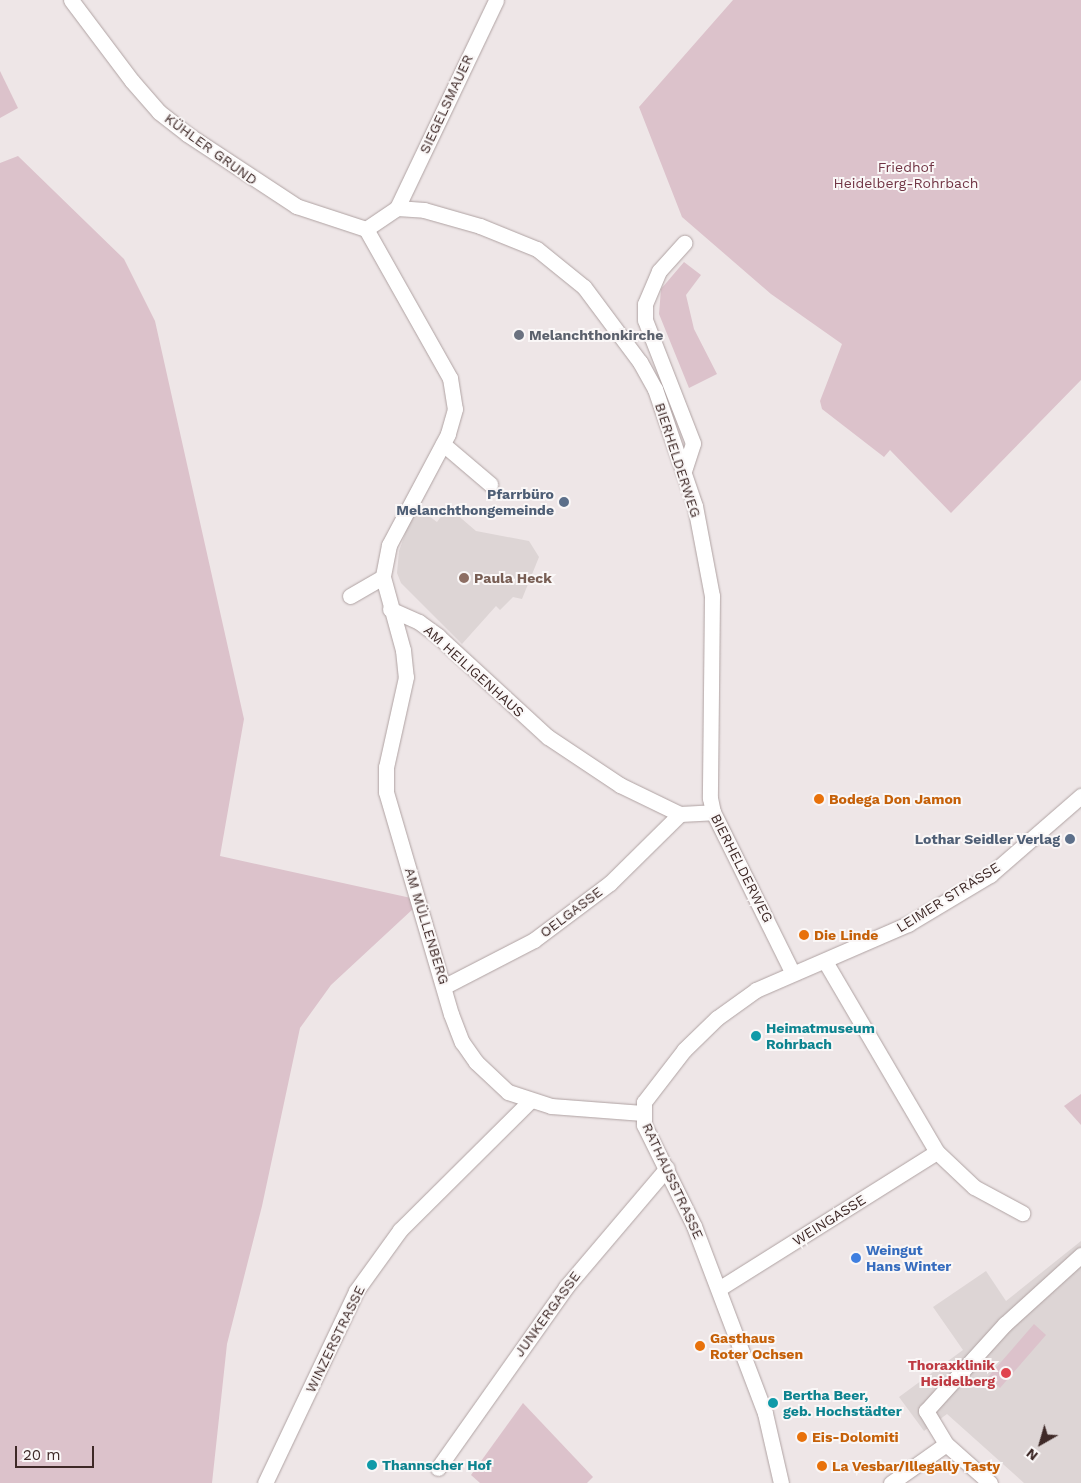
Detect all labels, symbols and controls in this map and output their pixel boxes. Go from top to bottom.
street label: SIEGELSMAUER [416,52,476,156]
street label: KÜHLER GRUND [161,110,261,188]
park label: Friedhof Heidelberg-Rohrbach [834,159,978,192]
place label: Melanchthonkirche [529,327,663,343]
marker: Melanchthonkirche [513,329,525,341]
street label: BIERHELDERWEG [652,401,704,519]
place label: Pfarrbüro Melanchthongemeinde [396,486,554,518]
marker: Pfarrbüro Melanchthongemeinde [558,496,570,508]
place label: Paula Heck [474,570,552,586]
marker: Paula Heck [458,572,470,584]
street label: AM HEILIGENHAUS [420,622,528,720]
place label: Bodega Don Jamon [829,791,962,807]
marker: Bodega Don Jamon [813,793,825,805]
street label: BIERHELDERWEG [707,811,777,925]
place label: Lothar Seidler Verlag [914,831,1060,847]
marker: Lothar Seidler Verlag [1064,833,1076,845]
street label: LEIMER STRASSE [893,858,1003,936]
street label: AM MÜLLENBERG [401,866,453,986]
street label: OELGASSE [537,883,605,941]
place label: Die Linde [814,927,878,943]
marker: Die Linde [798,929,810,941]
place label: Heimatmuseum Rohrbach [766,1020,875,1052]
marker: Heimatmuseum Rohrbach [750,1030,762,1042]
street label: RATHAUSSTRASSE [639,1120,707,1242]
street label: WEINGASSE [789,1191,869,1249]
place label: Weingut Hans Winter [866,1242,952,1274]
marker: Weingut Hans Winter [850,1252,862,1264]
street label: JUNKERGASSE [510,1268,584,1360]
street label: WINZERSTRASSE [302,1283,368,1395]
place label: Gasthaus Roter Ochsen [710,1330,803,1362]
marker: Gasthaus Roter Ochsen [694,1340,706,1352]
place label: Thoraxklinik Heidelberg [908,1357,995,1390]
marker: Thoraxklinik Heidelberg [999,1366,1013,1380]
place label: Bertha Beer, geb. Hochstädter [783,1387,902,1420]
marker: Bertha Beer, geb. Hochstädter [767,1397,779,1409]
north arrow [1016,1418,1066,1468]
place label: Eis-Dolomiti [812,1429,899,1445]
marker: Eis-Dolomiti [796,1431,808,1443]
scale bar [18,1436,96,1468]
text: N [1023,1445,1041,1464]
text: 20 m [23,1446,61,1464]
place label: Thannscher Hof [382,1457,492,1473]
place label: La Vesbar/Illegally Tasty [832,1458,1001,1474]
marker: Thannscher Hof [366,1459,378,1471]
marker: La Vesbar/Illegally Tasty [816,1460,828,1472]

